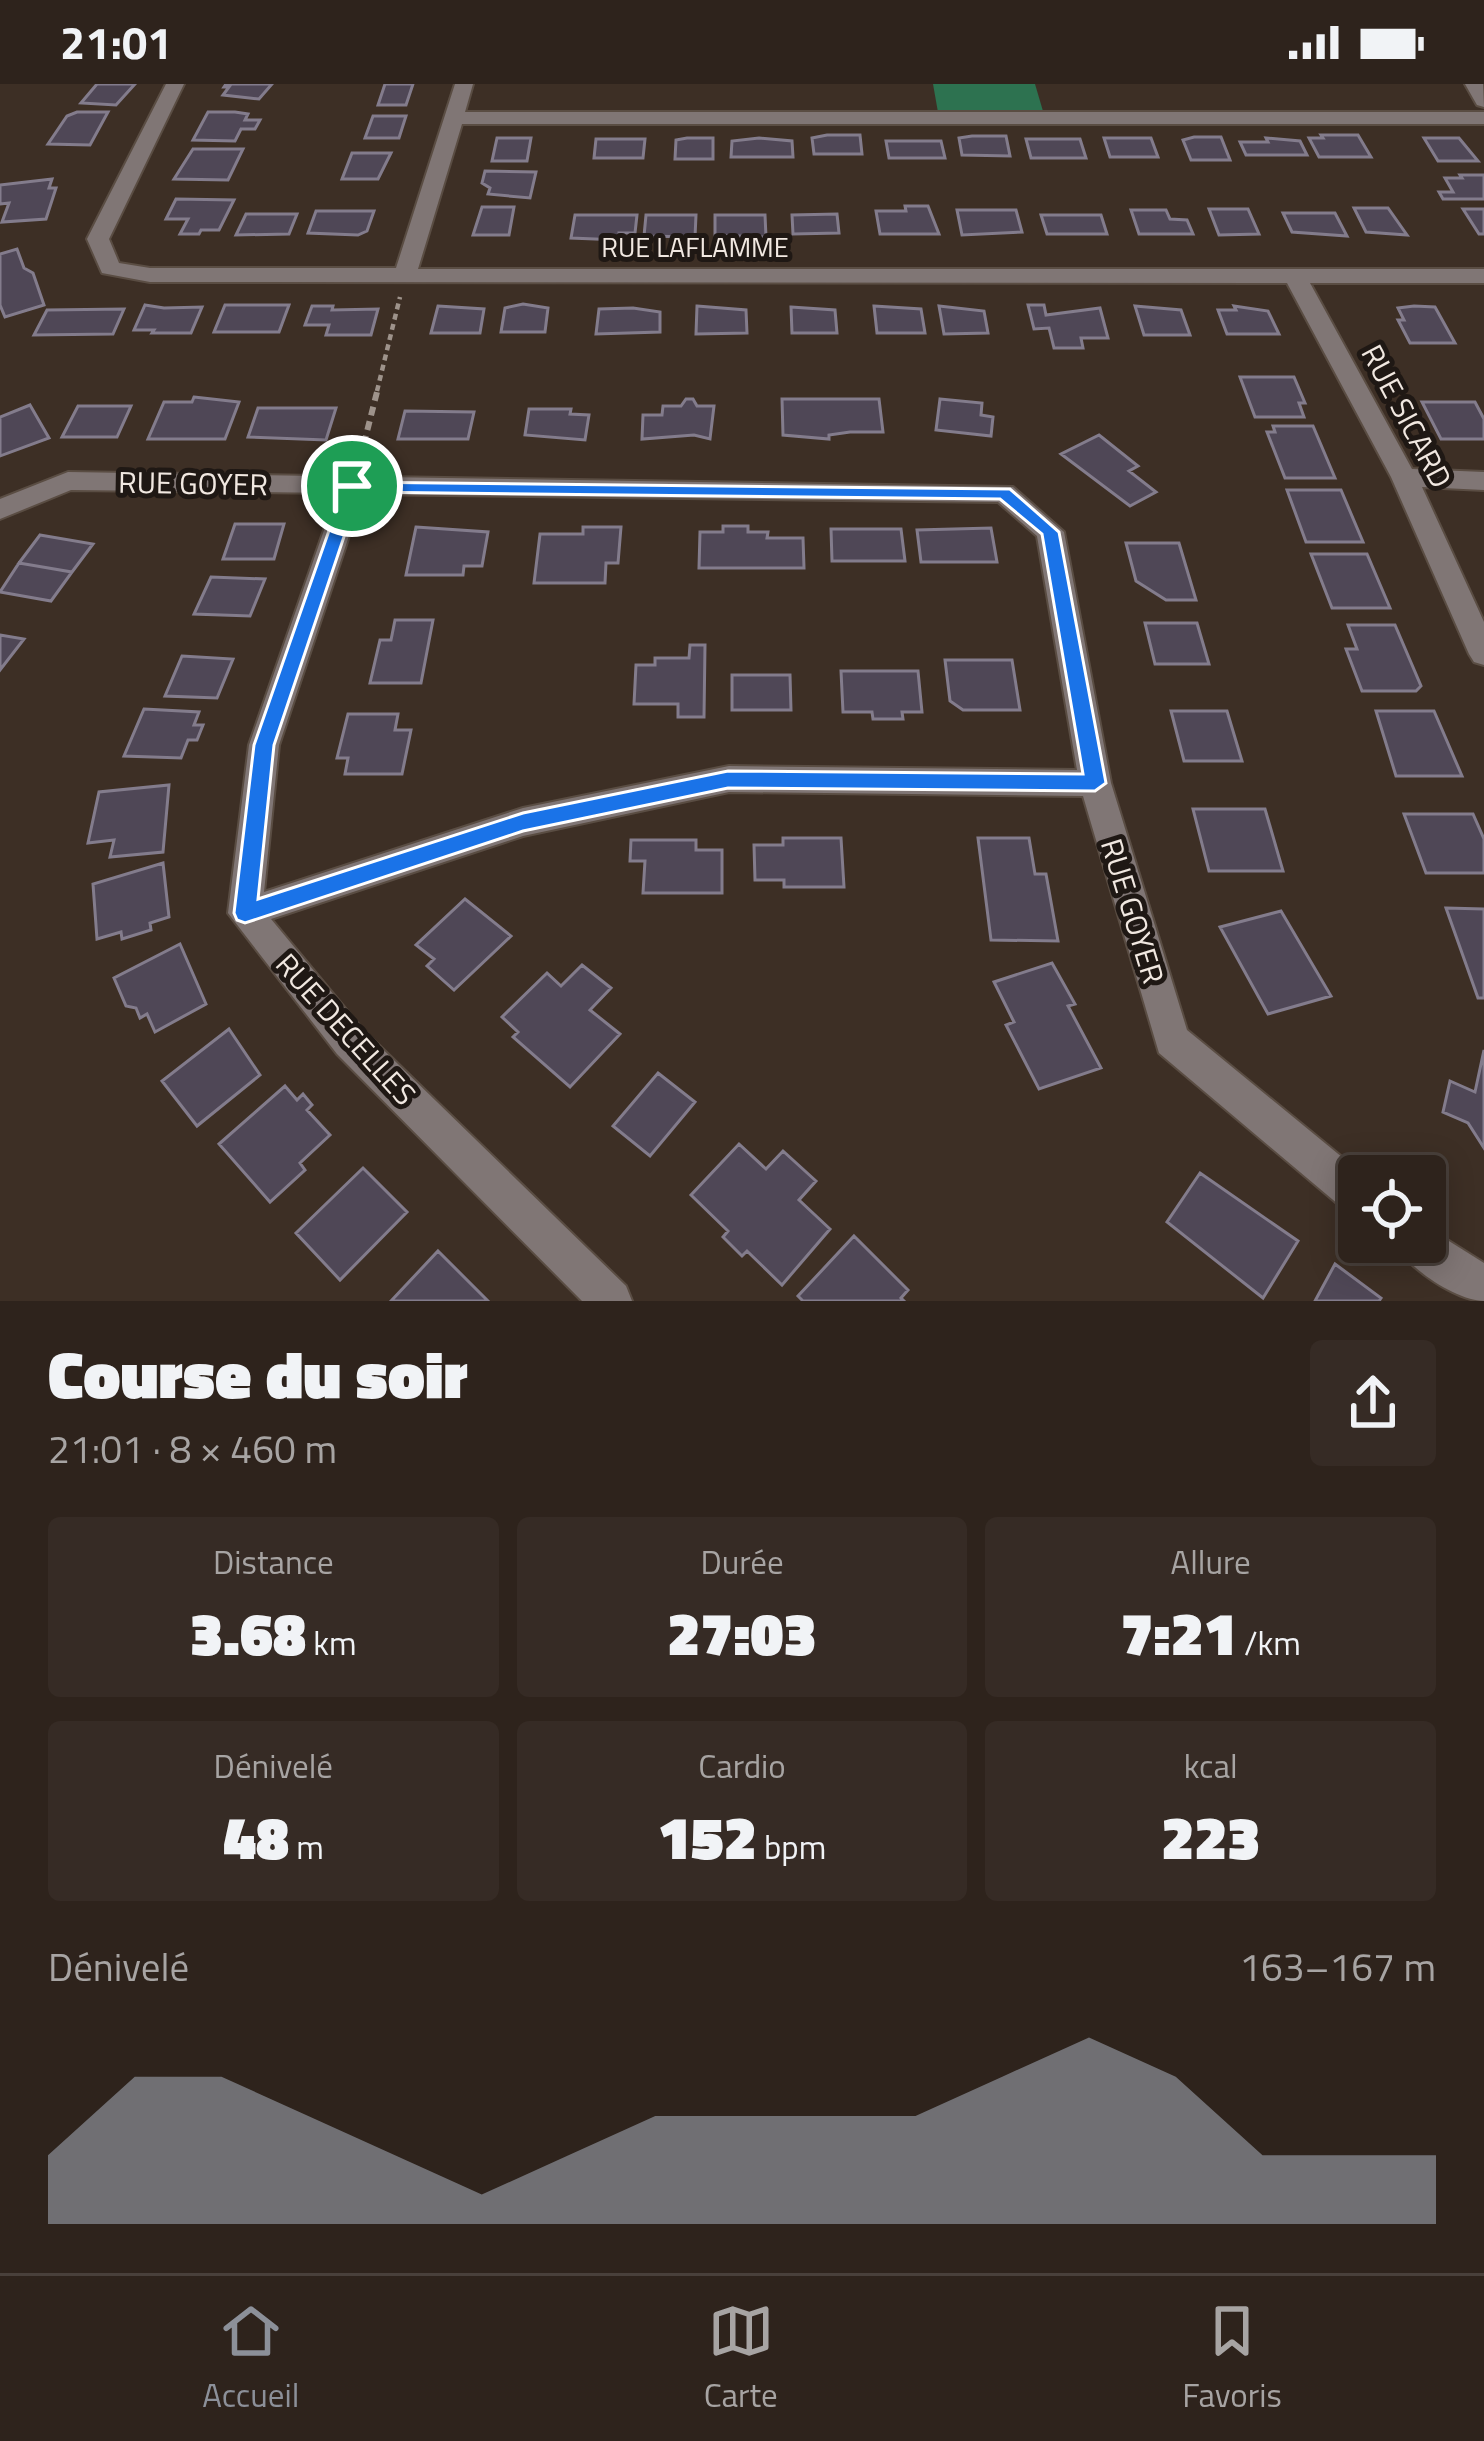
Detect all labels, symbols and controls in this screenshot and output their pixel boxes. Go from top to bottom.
text: 21:01 [60,8,172,76]
street label: RUE LAFLAMME [601,226,789,267]
street label: RUE SICARD [1350,336,1464,496]
pin [301,435,403,537]
icon: arrive [319,453,385,519]
street label: RUE GOYER [118,459,268,507]
street label: RUE GOYER [1089,833,1177,989]
street label: RUE DECELLES [265,943,427,1115]
map controls [1338,1155,1446,1263]
button: locate [1338,1155,1446,1263]
text: Course du soir [48,1323,468,1424]
button: share [1310,1340,1436,1466]
text: 21:01 · 8 × 460 m [48,1419,337,1478]
text: Distance [213,1537,334,1587]
text: Durée [700,1537,784,1587]
text: Allure [1171,1537,1251,1587]
text: 3.68 [190,1587,306,1678]
text: 27:03 [667,1587,817,1678]
text: 7:21 [1120,1587,1237,1678]
text: km [306,1618,357,1668]
text: /km [1237,1618,1301,1668]
text: Dénivelé [214,1741,333,1791]
text: Cardio [698,1741,786,1791]
text: kcal [1184,1741,1238,1791]
text: 48 [223,1791,289,1882]
text: 152 [658,1791,757,1882]
text: 223 [1161,1791,1260,1882]
text: m [289,1822,324,1872]
text: bpm [757,1822,826,1872]
text: Dénivelé [48,1937,189,1996]
text: 163–167 m [1239,1937,1436,1996]
tab: Accueil [202,2298,299,2420]
tab: Carte [704,2298,778,2420]
tab: Favoris [1182,2298,1282,2420]

